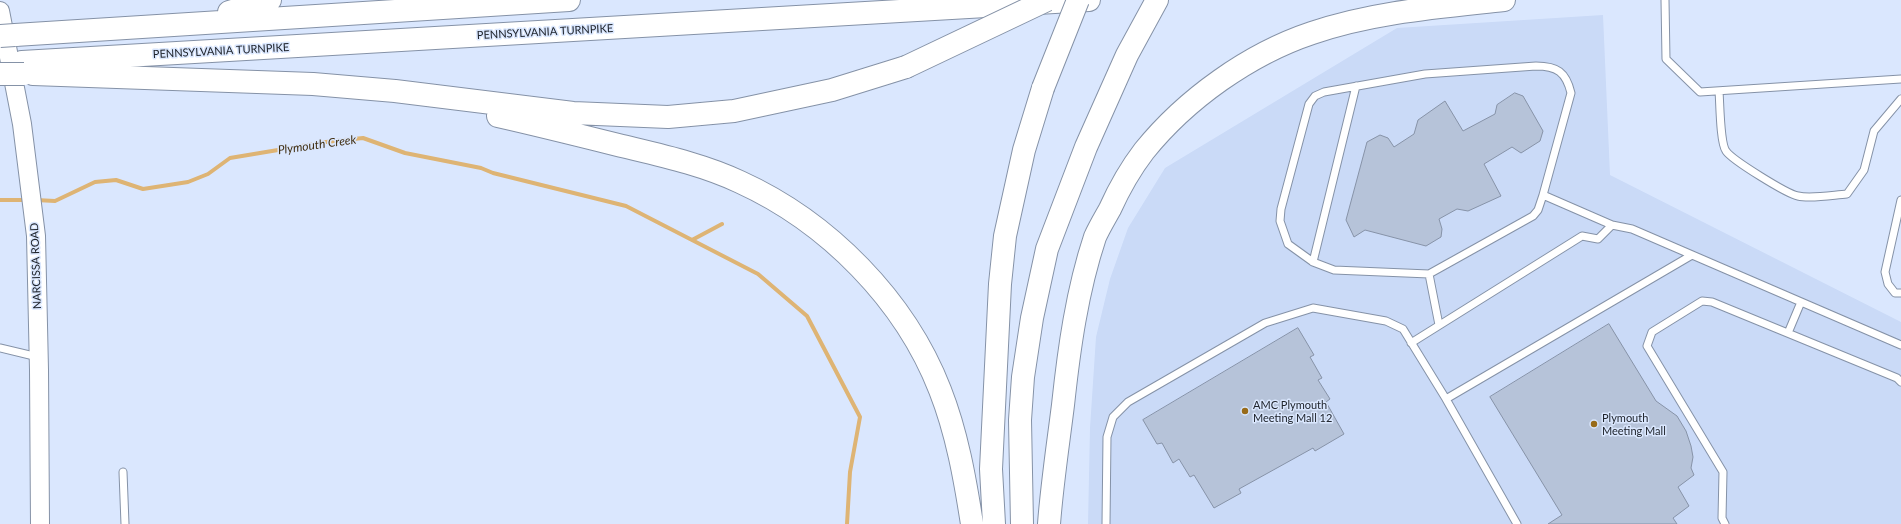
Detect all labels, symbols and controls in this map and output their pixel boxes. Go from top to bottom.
street label: PENNSYLVANIA TURNPIKE [477,22,613,42]
street label: PENNSYLVANIA TURNPIKE [153,41,289,61]
water label: Plymouth Creek [277,132,357,158]
street label: NARCISSA ROAD [28,223,44,309]
place label: AMC Plymouth Meeting Mall 12 [1253,398,1332,424]
marker: AMC Plymouth Meeting Mall 12 [1240,406,1250,416]
place label: Plymouth Meeting Mall [1602,411,1666,437]
marker: Plymouth Meeting Mall [1589,419,1599,429]

